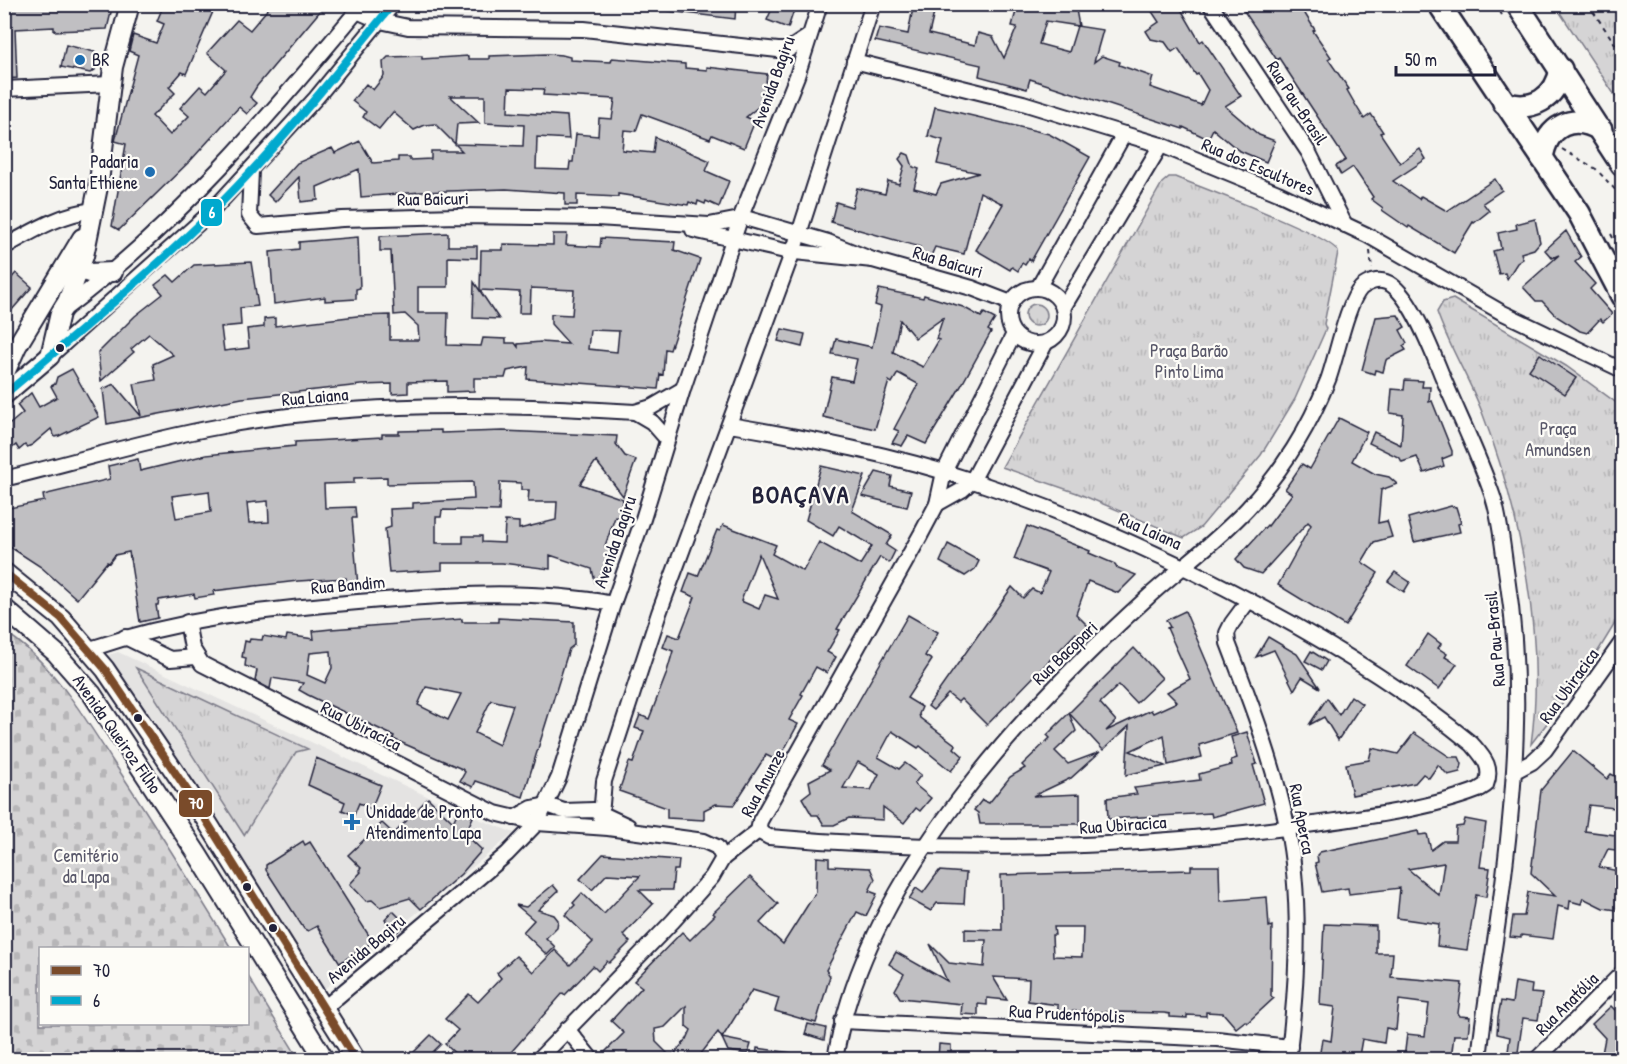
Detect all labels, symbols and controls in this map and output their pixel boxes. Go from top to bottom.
street label: Avenida Bagiru [744,32,801,131]
scale bar [1396,39,1495,77]
place label: BR [92,47,109,72]
text: 50 m [1405,47,1437,72]
marker: BR [73,53,87,67]
street label: Rua Pau-Brasil [1261,56,1334,150]
street label: Rua dos Escultores [1198,132,1318,202]
place label: Padaria Santa Ethiene [49,149,138,195]
marker: Padaria Santa Ethiene [143,165,157,179]
street label: Rua Baicuri [397,185,469,212]
line badge: 6 [200,198,223,227]
text: 6 [209,201,216,223]
street label: Rua Baicuri [910,239,986,284]
park label: Praça Barão Pinto Lima [1150,338,1228,384]
unlabelled marker [54,342,66,354]
street label: Rua Laiana [281,381,349,412]
park label: Praça Amundsen [1525,416,1591,462]
district label: BOAÇAVA [752,478,850,510]
street label: Avenida Bagiru [587,492,642,591]
street label: Rua Laiana [1115,506,1186,556]
street label: Rua Bandim [310,569,386,600]
street label: Rua Pau-Brasil [1478,590,1511,688]
street label: Rua Bacopari [1026,615,1103,690]
street label: Rua Ubiracica [1533,643,1604,728]
street label: Avenida Queiroz Filho [67,669,168,798]
street label: Rua Ubiracica [317,695,406,756]
unlabelled marker [132,712,144,724]
street label: Rua Anunze [734,744,791,821]
street label: Rua Aperca [1283,782,1322,856]
line badge: 70 [178,789,213,818]
text: 70 [187,792,204,814]
place label: Unidade de Pronto Atendimento Lapa [366,799,483,845]
street label: Rua Ubiracica [1079,809,1167,840]
marker: Unidade de Pronto Atendimento Lapa [343,813,361,831]
park label: Cemitério da Lapa [54,843,118,889]
unlabelled marker [241,881,253,893]
street label: Avenida Bagiru [321,908,410,989]
unlabelled marker [267,922,279,934]
legend [39,947,249,1025]
text: 70 [93,958,110,983]
street label: Rua Anatólia [1530,967,1604,1041]
text: 6 [93,988,100,1013]
street label: Rua Prudentópolis [1009,998,1126,1029]

